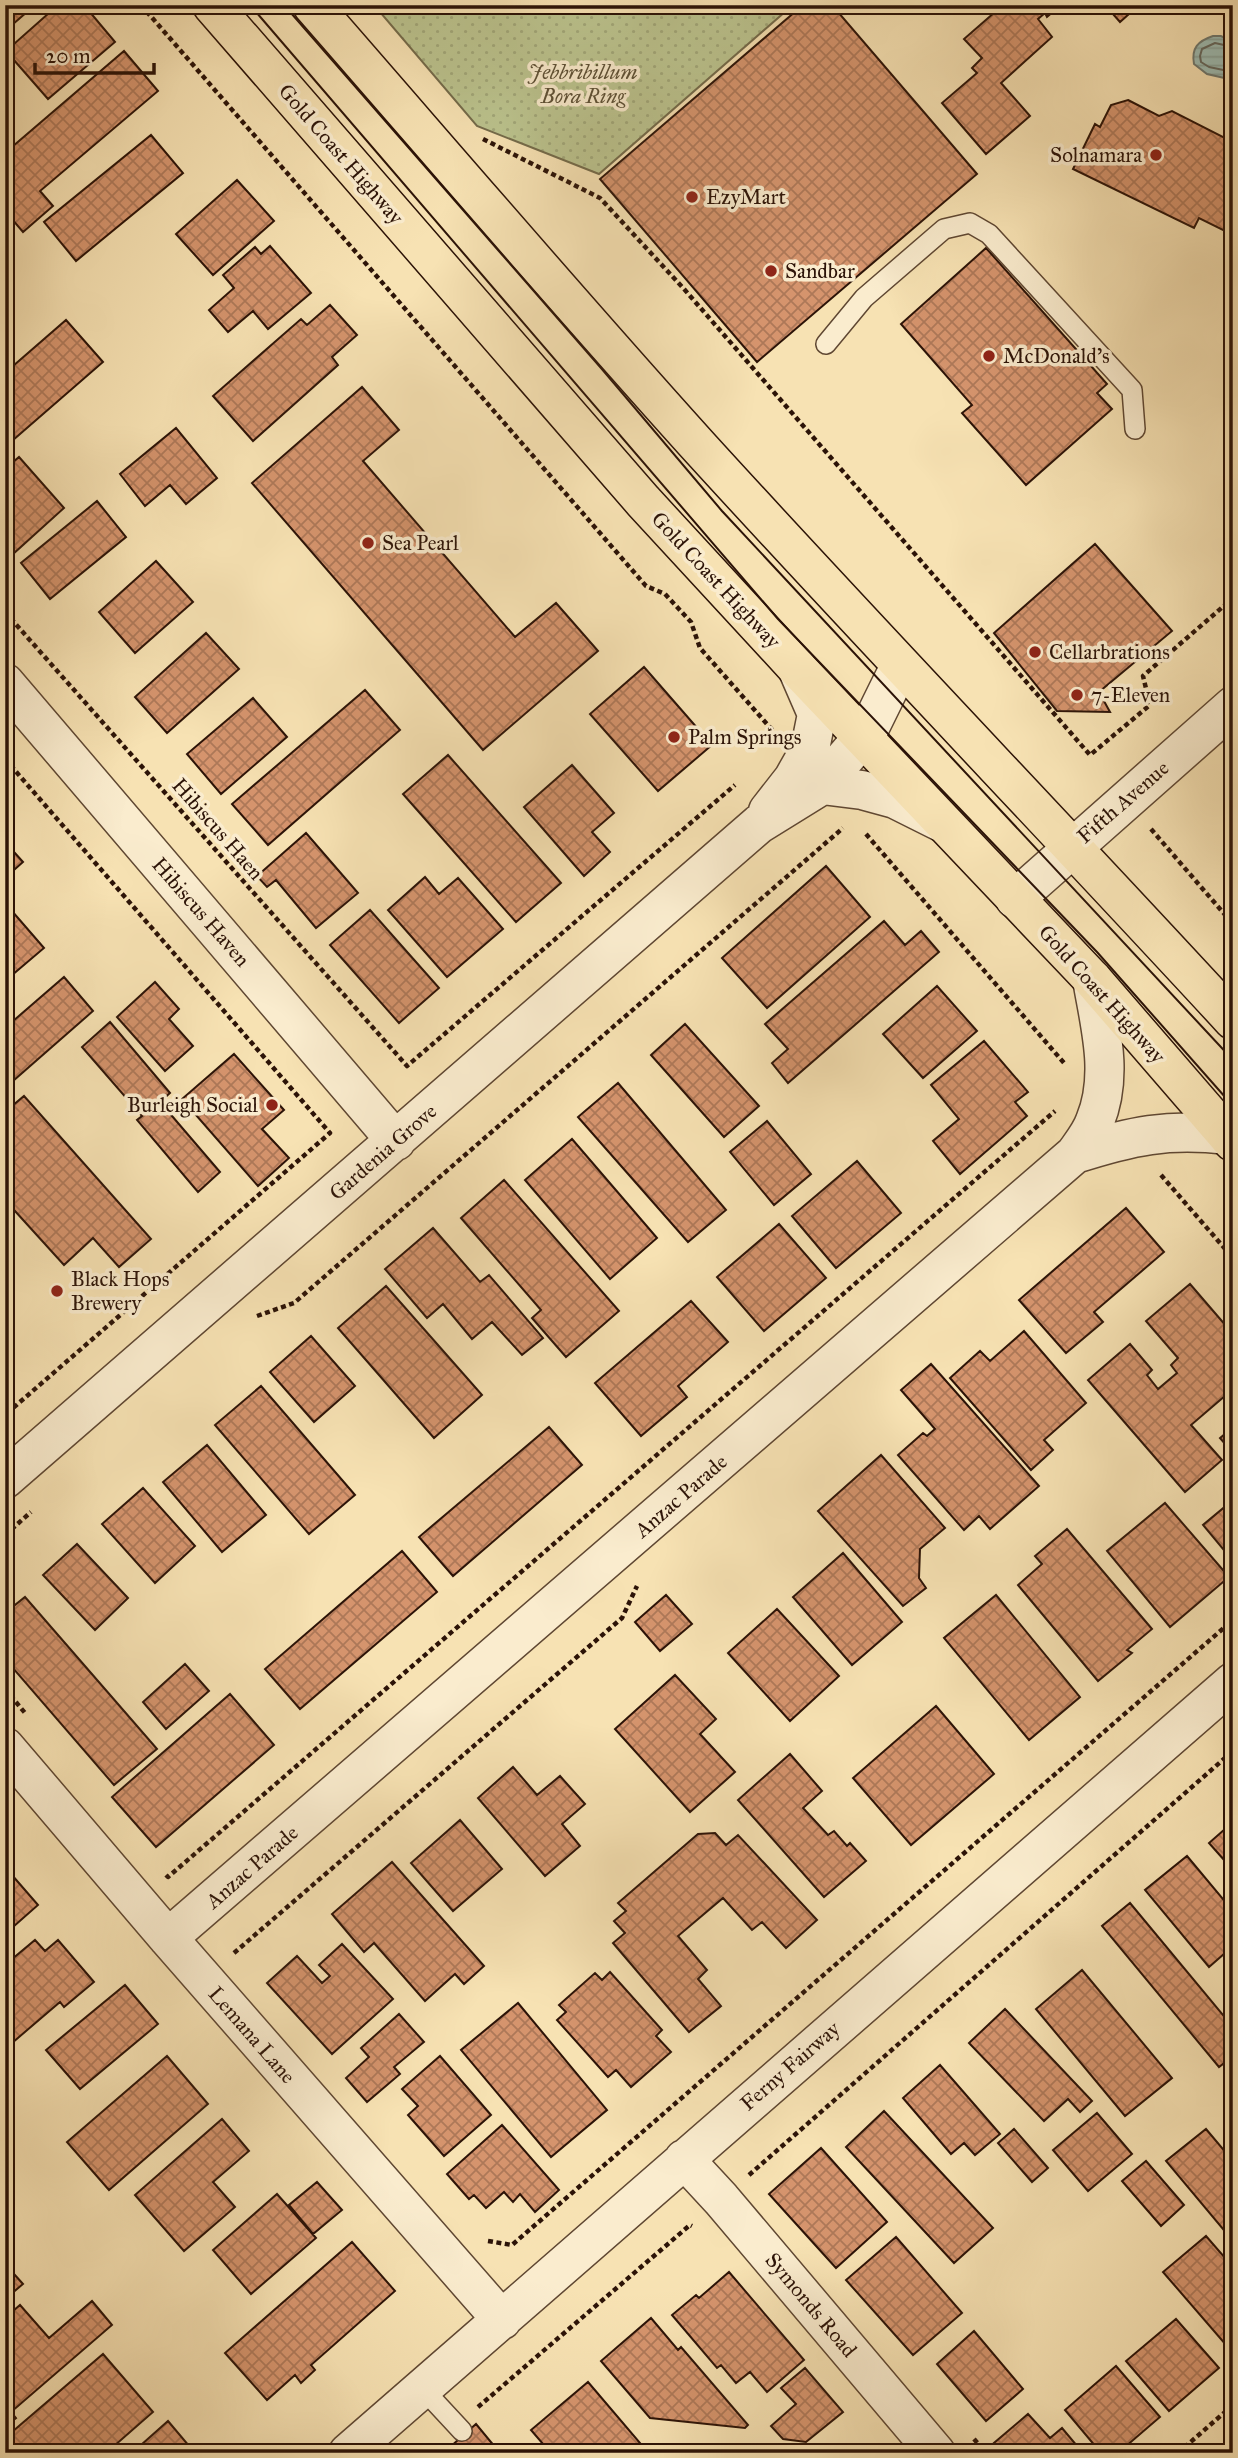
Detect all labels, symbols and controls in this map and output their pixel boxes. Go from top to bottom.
scale bar [35,32,154,76]
text: 20 m [46,43,91,69]
park label: Jebbribillum Bora Ring [528,59,638,109]
street label: Gold Coast Highway [273,78,410,230]
place label: Solnamara [1050,142,1142,168]
marker: Solnamara [1148,147,1164,163]
place label: EzyMart [706,184,786,210]
marker: EzyMart [684,189,700,205]
place label: Sandbar [785,258,855,284]
marker: Sandbar [763,263,779,279]
place label: McDonald's [1003,343,1110,369]
marker: McDonald's [981,348,997,364]
street label: Gold Coast Highway [646,506,787,655]
place label: Sea Pearl [382,530,459,556]
marker: Sea Pearl [360,535,376,551]
place label: Cellarbrations [1049,639,1170,665]
marker: Cellarbrations [1027,644,1043,660]
place label: 7-Eleven [1091,682,1170,708]
marker: 7-Eleven [1069,687,1085,703]
place label: Palm Springs [688,724,801,750]
marker: Palm Springs [666,729,682,745]
street label: Fifth Avenue [1072,755,1174,849]
street label: Hibiscus Haen [167,773,269,885]
street label: Hibiscus Haven [146,852,256,972]
street label: Gold Coast Highway [1033,919,1172,1070]
place label: Burleigh Social [127,1092,258,1118]
marker: Burleigh Social [264,1097,280,1113]
street label: Gardenia Grove [324,1098,442,1206]
place label: Black Hops Brewery [71,1266,169,1316]
marker: Black Hops Brewery [49,1283,65,1299]
street label: Anzac Parade [629,1449,733,1544]
street label: Anzac Parade [200,1820,304,1915]
street label: Lemana Lane [203,1981,301,2089]
street label: Ferny Fairway [735,2015,846,2116]
street label: Symonds Road [760,2247,863,2363]

